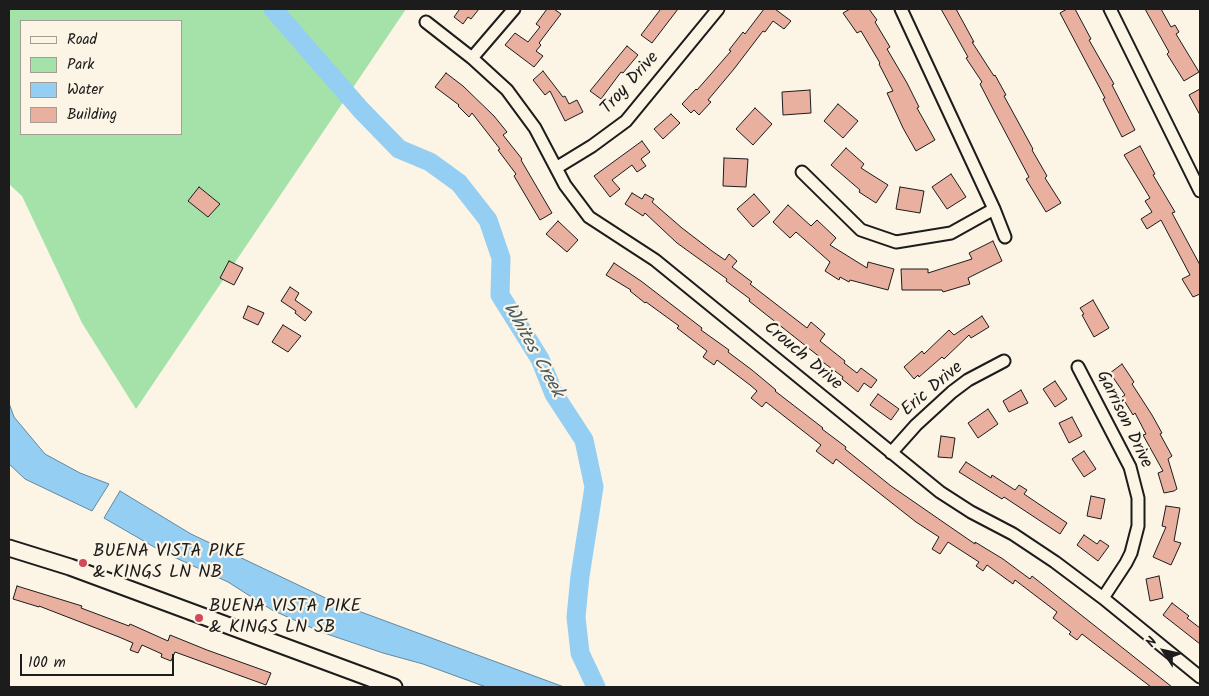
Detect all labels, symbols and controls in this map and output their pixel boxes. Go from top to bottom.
legend [20,20,182,135]
text: Road [67,28,97,52]
street label: Troy Drive [597,48,665,120]
text: Park [67,53,94,77]
text: Water [67,78,103,102]
text: Building [67,103,117,127]
water label: Whites Creek [497,300,567,402]
street label: Crouch Drive [758,318,846,396]
street label: Eric Drive [898,358,968,422]
street label: Garrison Drive [1090,368,1156,472]
place label: BUENA VISTA PIKE & KINGS LN NB [93,542,245,584]
marker: BUENA VISTA PIKE & KINGS LN NB [77,557,89,569]
place label: BUENA VISTA PIKE & KINGS LN SB [209,597,361,640]
marker: BUENA VISTA PIKE & KINGS LN SB [193,612,205,624]
north arrow [1139,626,1189,676]
text: N [1140,632,1163,652]
scale bar [22,644,176,676]
text: 100 m [28,651,66,675]

